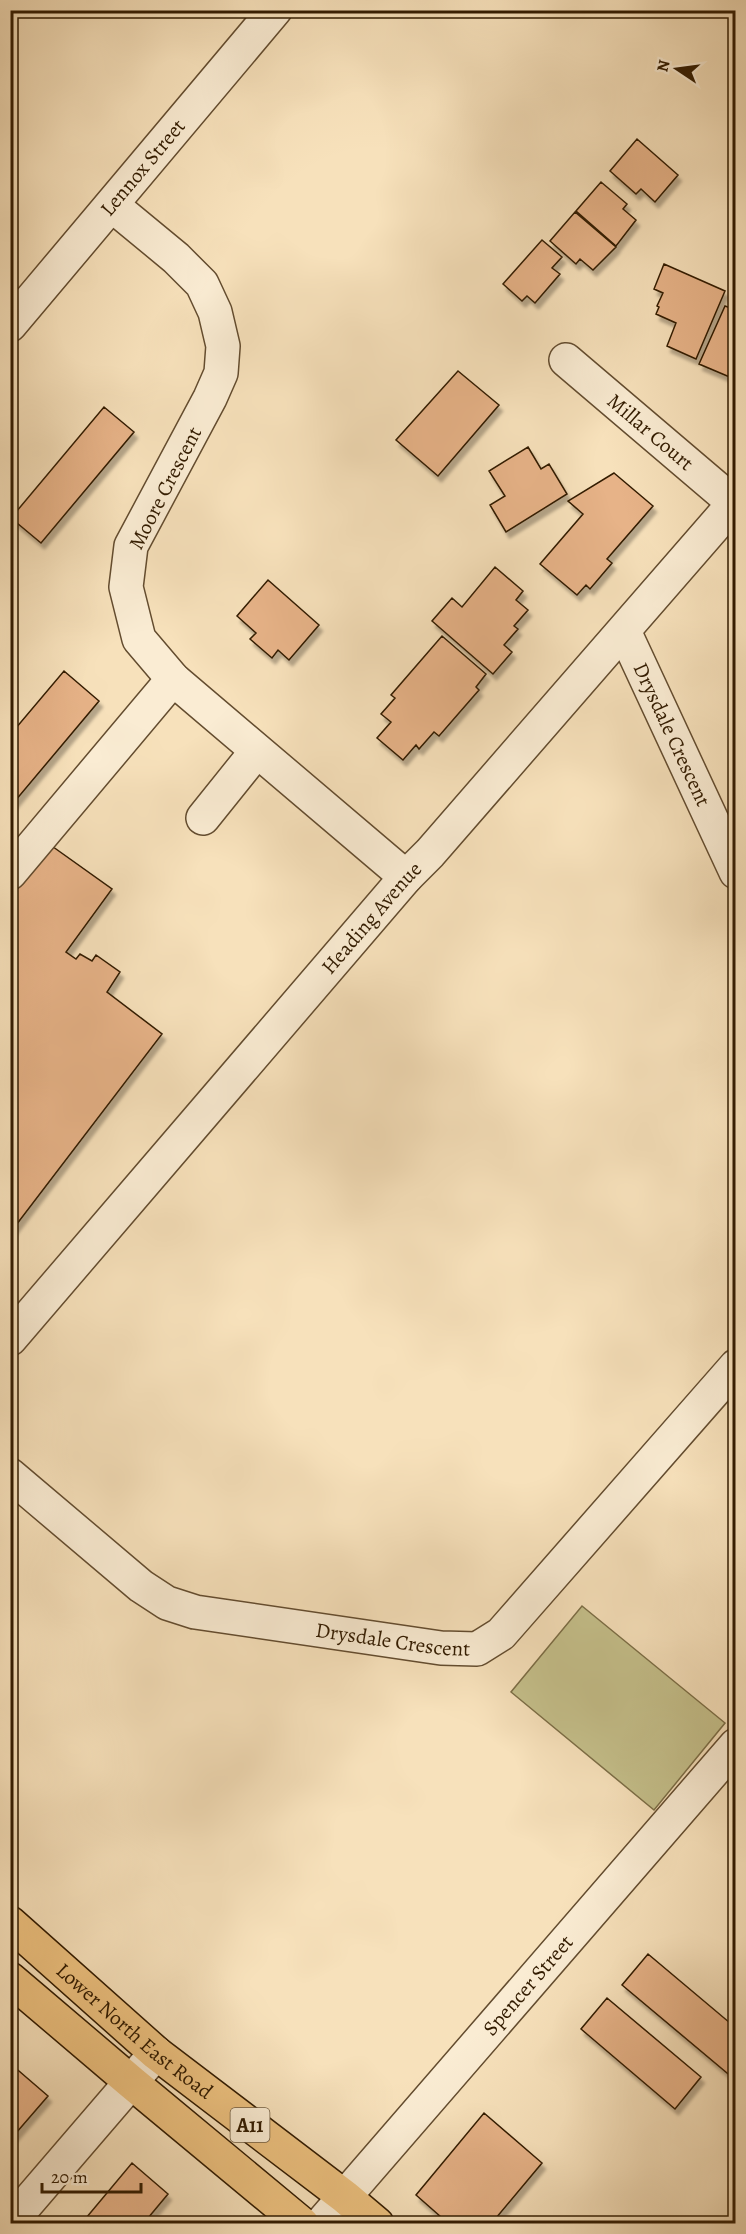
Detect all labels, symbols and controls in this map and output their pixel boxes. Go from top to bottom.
north arrow [647,39,707,99]
text: N [651,57,675,74]
street label: Lennox Street [94,113,192,222]
street label: Millar Court [601,387,700,477]
street label: Moore Crescent [122,422,208,554]
street label: Drysdale Crescent [627,658,718,811]
street label: Heading Avenue [315,855,428,980]
street label: Drysdale Crescent [314,1616,470,1663]
street label: Spencer Street [476,1929,580,2042]
street label: Lower North East Road [50,1957,219,2106]
road number: A11 [230,2108,270,2142]
scale bar [42,2156,141,2194]
text: 20 m [51,2165,88,2189]

